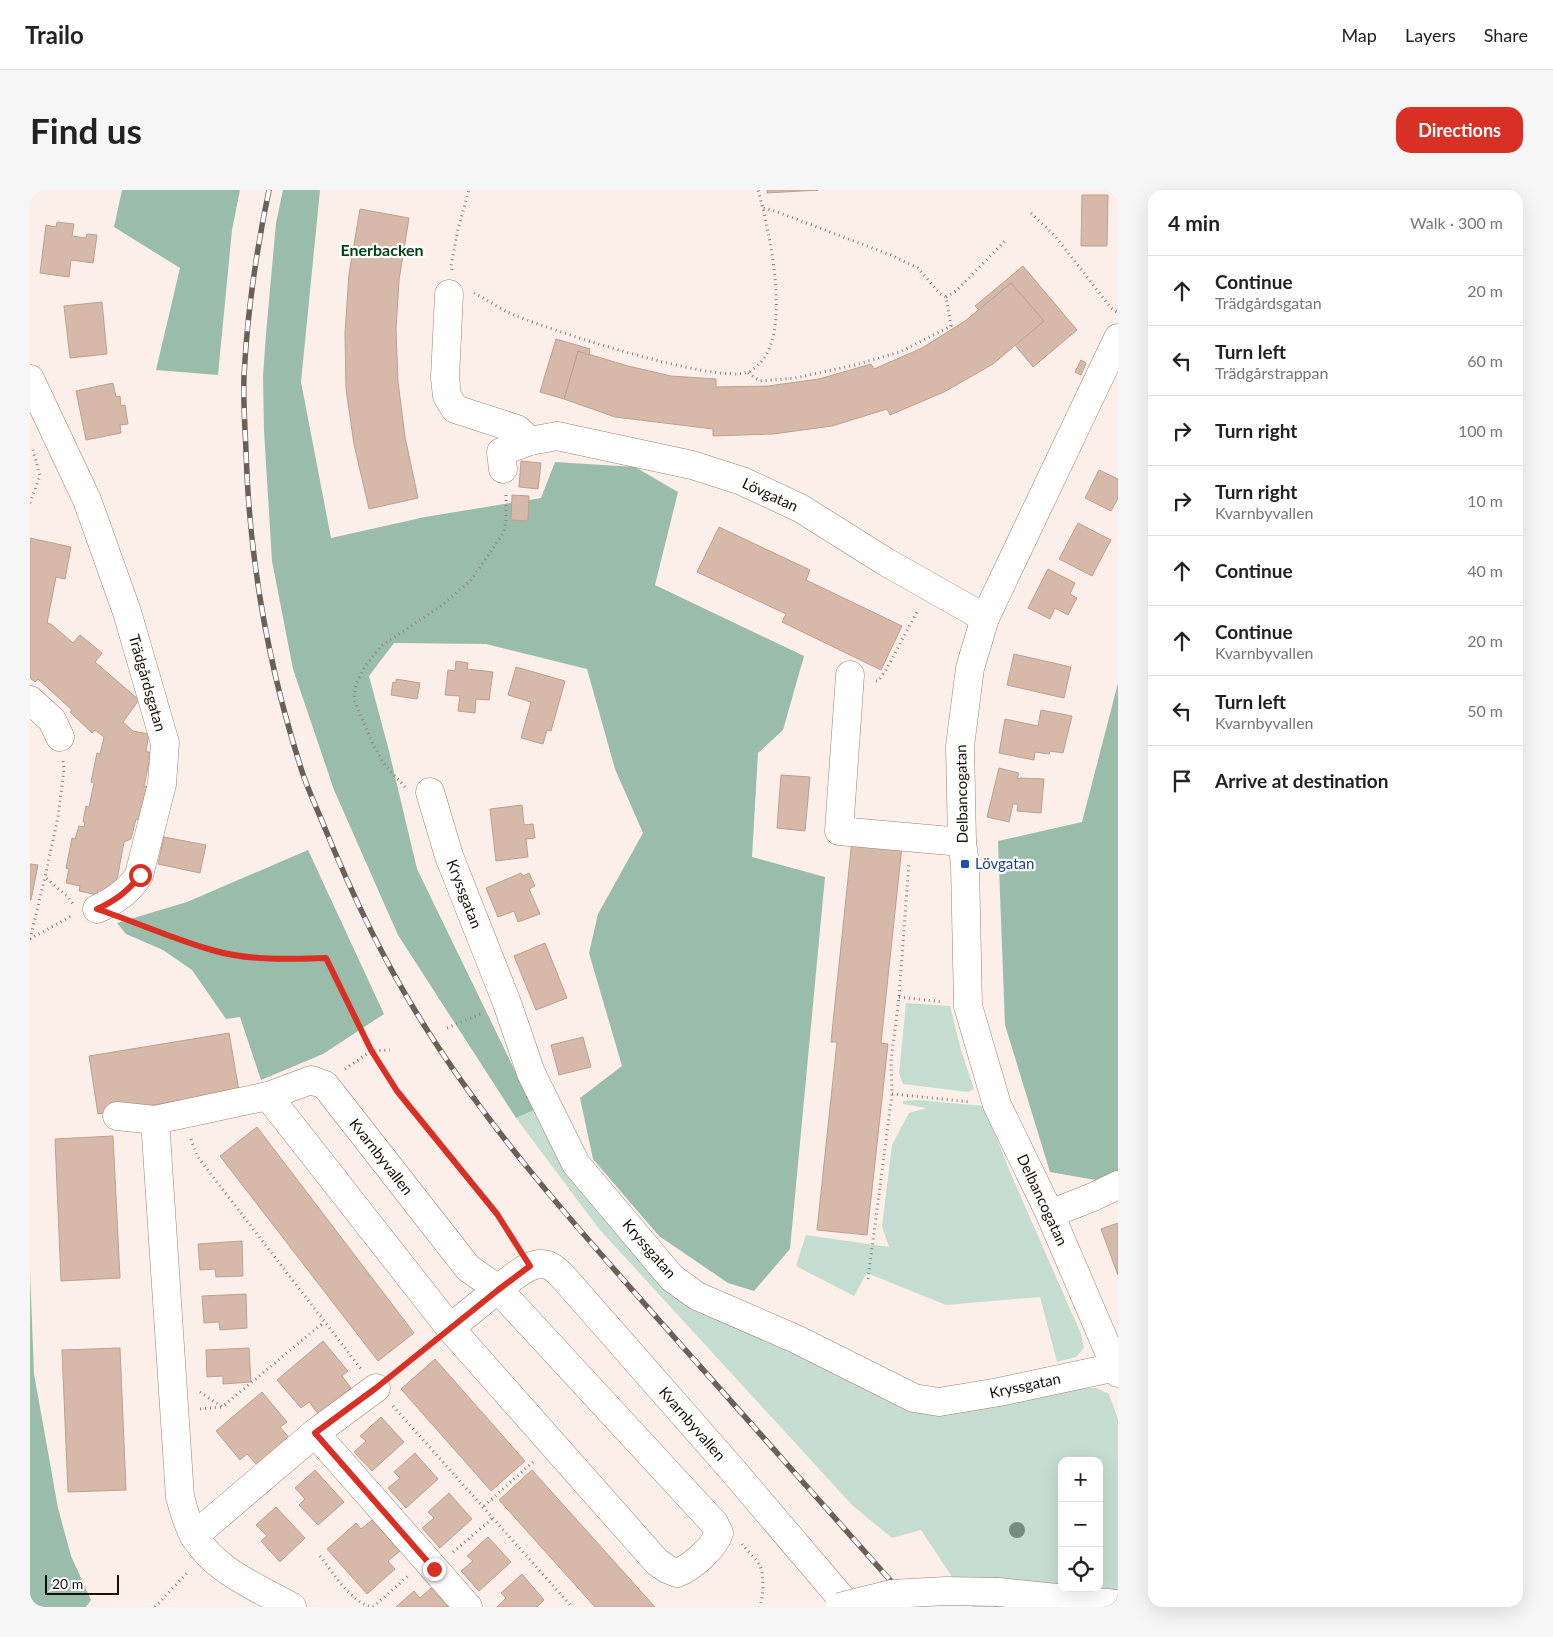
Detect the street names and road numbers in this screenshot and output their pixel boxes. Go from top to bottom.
street label: Lövgatan [740,473,801,515]
street label: Trädgårdsgatan [126,632,170,733]
street label: Delbancogatan [951,744,971,844]
street label: Kryssgatan [444,857,486,931]
street label: Kvarnbyvallen [346,1114,417,1198]
street label: Delbancogatan [1014,1151,1072,1248]
street label: Kryssgatan [619,1215,680,1282]
street label: Kryssgatan [988,1369,1062,1401]
street label: Kvarnbyvallen [656,1383,730,1464]

